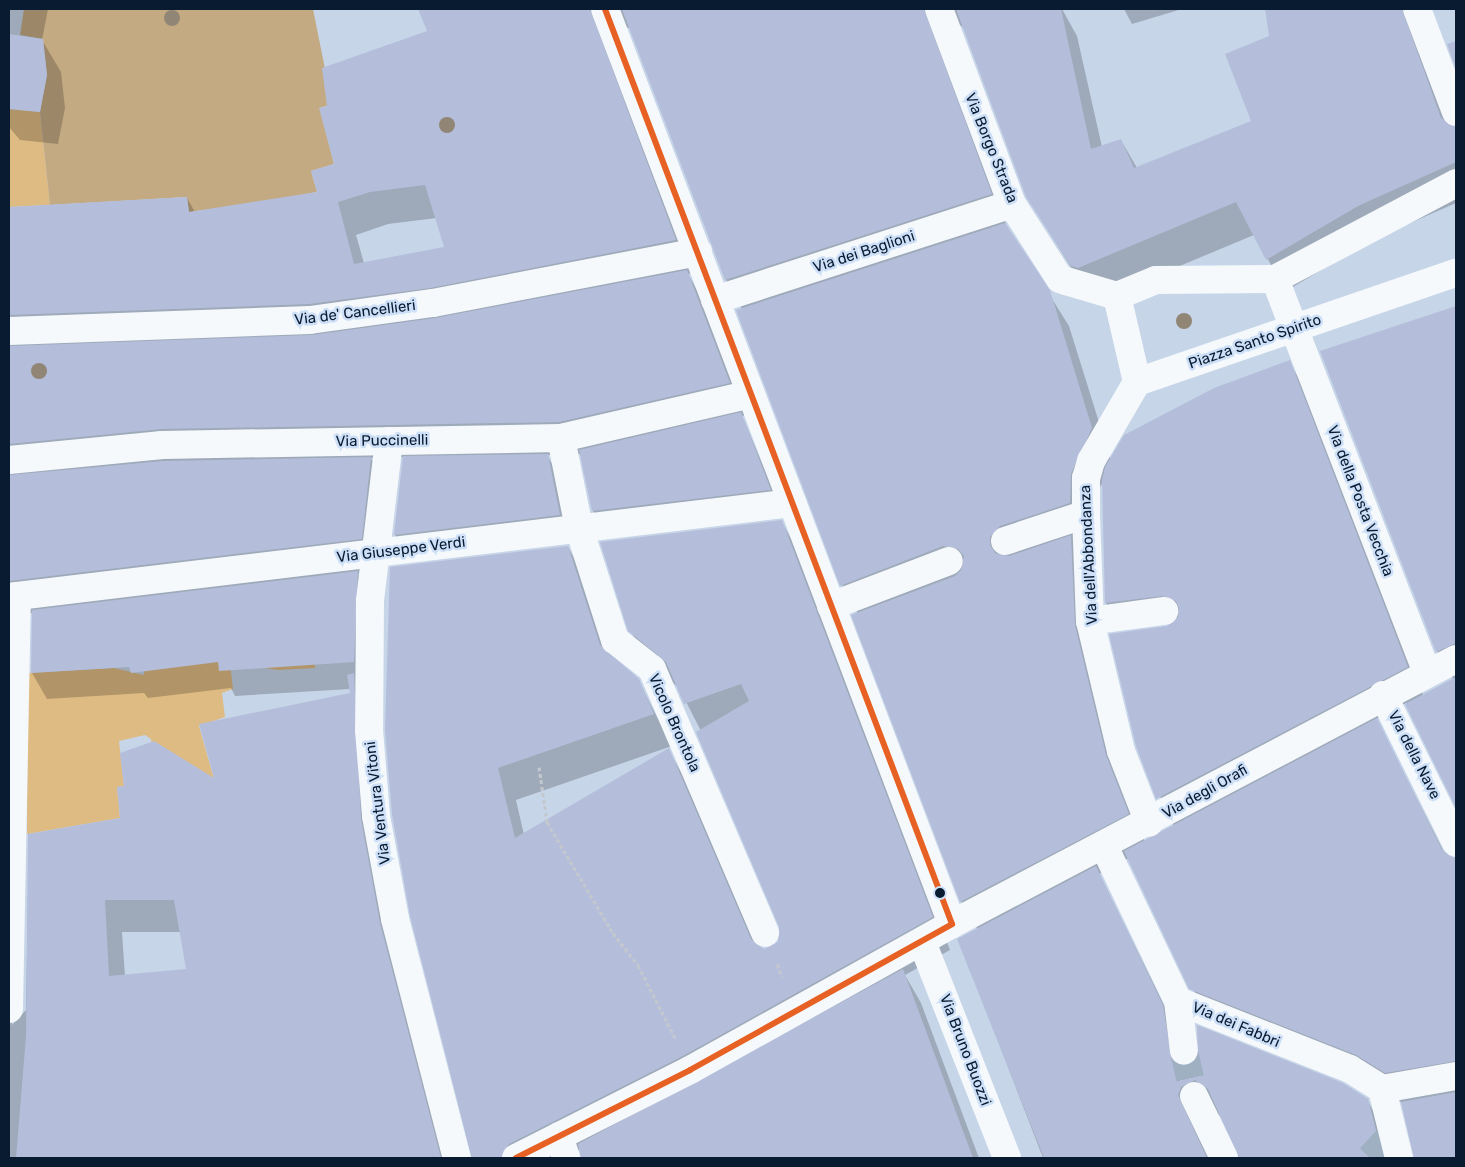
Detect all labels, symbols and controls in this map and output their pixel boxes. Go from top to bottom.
street label: Via Borgo Strada [961,90,1021,206]
street label: Via dei Baglioni [811,227,917,277]
street label: Via de' Cancellieri [293,297,417,329]
street label: Piazza Santo Spirito [1186,311,1324,373]
street label: Via della Posta Vecchia [1323,423,1397,579]
street label: Via Puccinelli [336,431,428,451]
street label: Via dell'Abbondanza [1076,485,1102,625]
street label: Via Giuseppe Verdi [335,533,467,567]
street label: Vicolo Brontola [644,671,704,775]
street label: Via della Nave [1384,708,1444,802]
street label: Via Ventura Vitoni [361,740,395,866]
street label: Via degli Orafi [1159,761,1251,823]
unlabelled marker [935,888,945,898]
street label: Via Bruno Buozzi [935,992,995,1108]
street label: Via dei Fabbri [1189,998,1283,1052]

